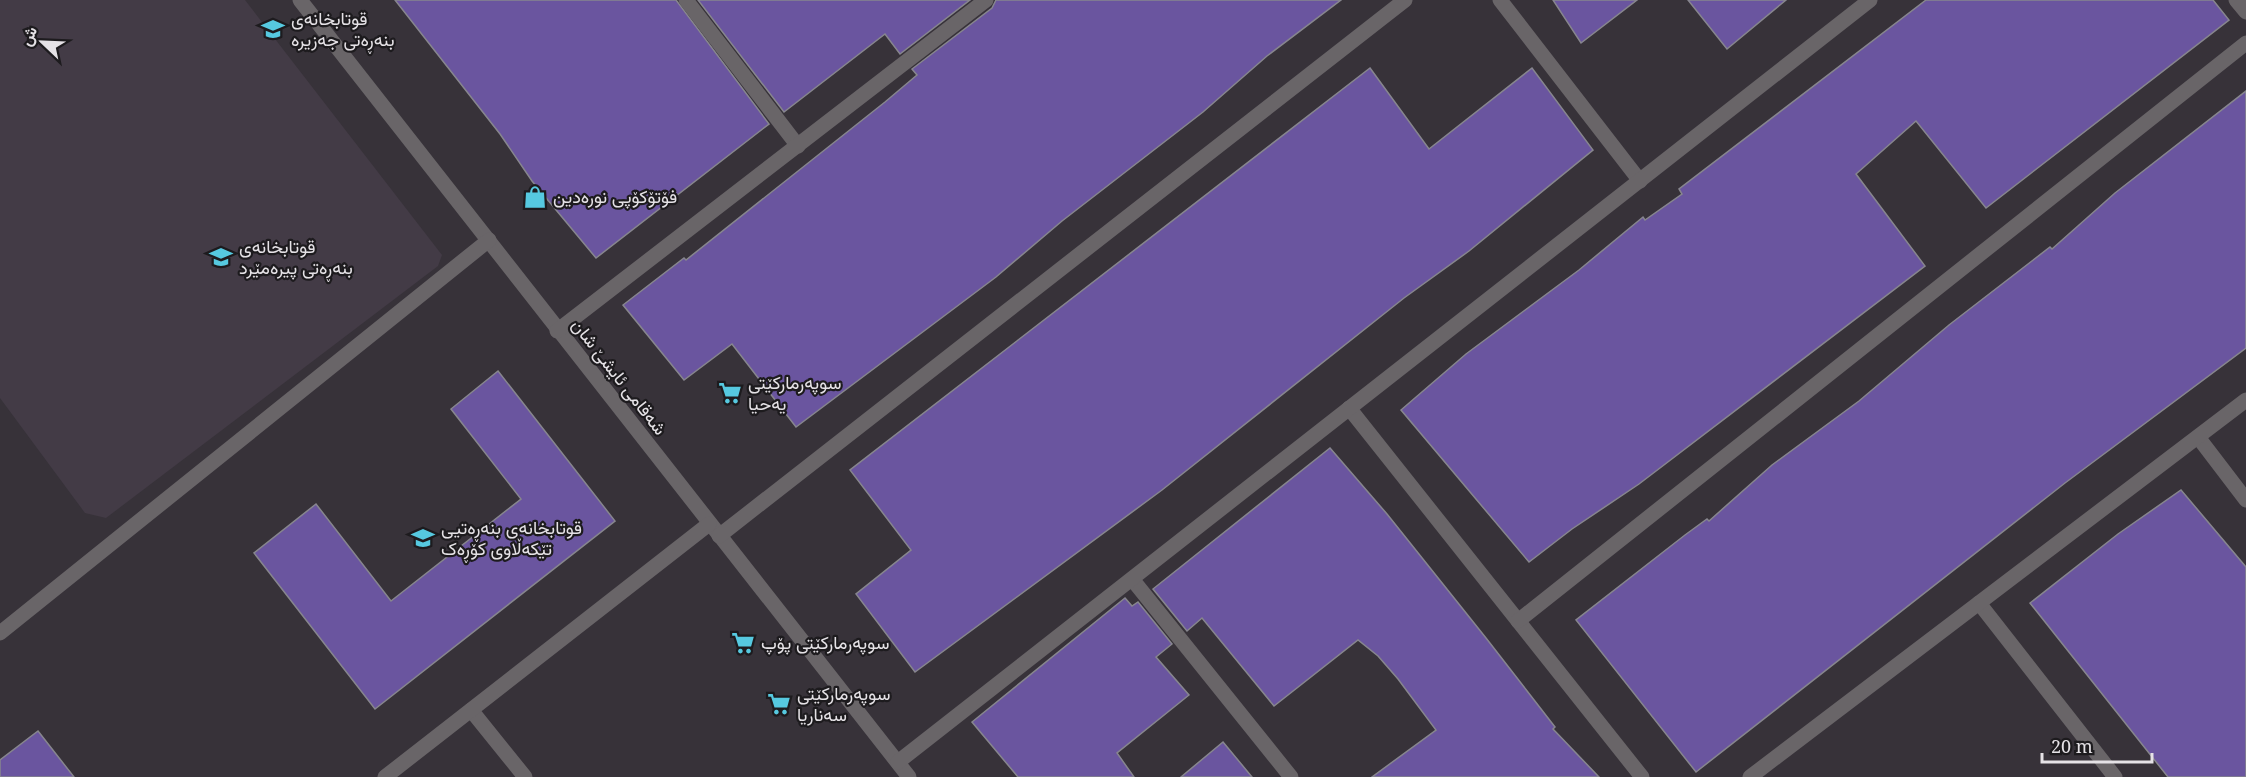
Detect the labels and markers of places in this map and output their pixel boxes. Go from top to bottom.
place label: قوتابخانەی بنەڕەتی جەزیرە [291,6,394,54]
school or university icon: قوتابخانەی بنەڕەتی جەزیرە [260,16,286,42]
shop icon: فۆتۆکۆپی نورەدین [522,184,548,210]
place label: فۆتۆکۆپی نورەدین [553,184,677,209]
place label: قوتابخانەی بنەڕەتی پیرەمێرد [239,234,353,282]
school or university icon: قوتابخانەی بنەڕەتی پیرەمێرد [208,244,234,270]
place label: سوپەرمارکێتی یەحیا [748,370,841,415]
supermarket icon: سوپەرمارکێتی یەحیا [717,380,743,406]
place label: قوتابخانەی بنەڕەتیی تێکەڵاوی کۆڕەک [441,515,582,563]
school or university icon: قوتابخانەی بنەڕەتیی تێکەڵاوی کۆڕەک [410,525,436,551]
supermarket icon: سوپەرمارکێتی پۆپ [730,630,756,656]
place label: سوپەرمارکێتی پۆپ [761,630,889,655]
place label: سوپەرمارکێتی سەناریا [797,681,890,726]
supermarket icon: سوپەرمارکێتی سەناریا [766,691,792,717]

